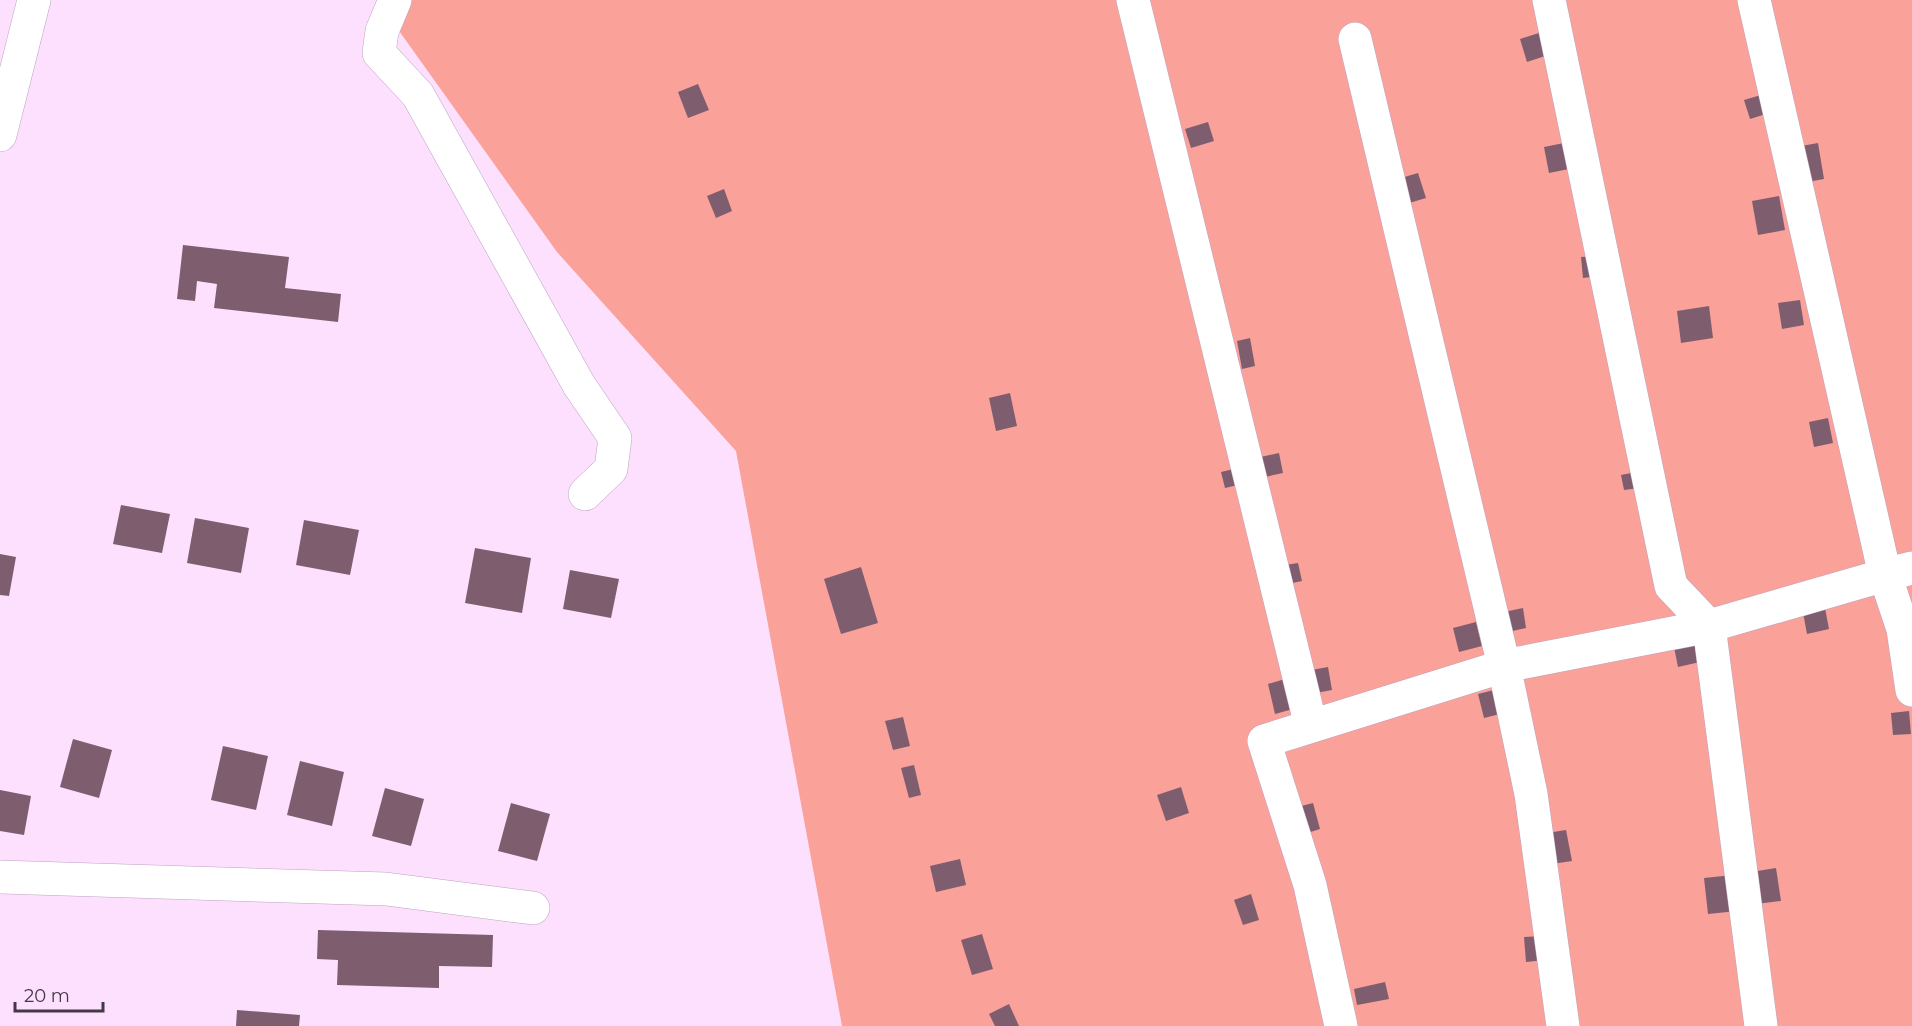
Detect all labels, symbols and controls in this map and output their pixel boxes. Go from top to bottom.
scale bar [15,975,104,1013]
text: 20 m [24,985,70,1007]

